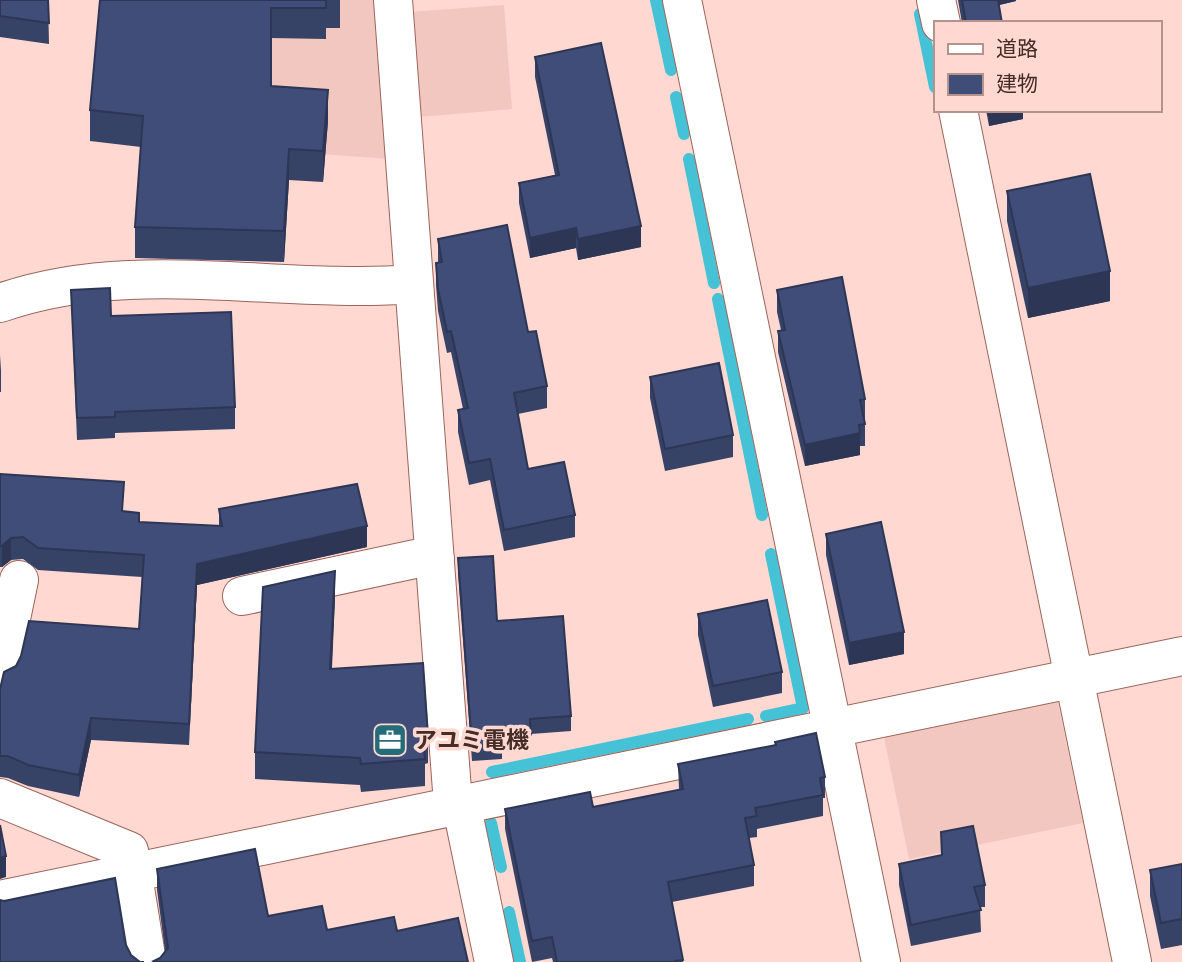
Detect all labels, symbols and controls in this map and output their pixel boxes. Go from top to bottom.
legend [934,21,1161,112]
text: 道路 [996,35,1038,60]
text: 建物 [996,70,1038,95]
office icon: アユミ電機 [371,721,409,759]
place label: アユミ電機 [414,725,529,753]

